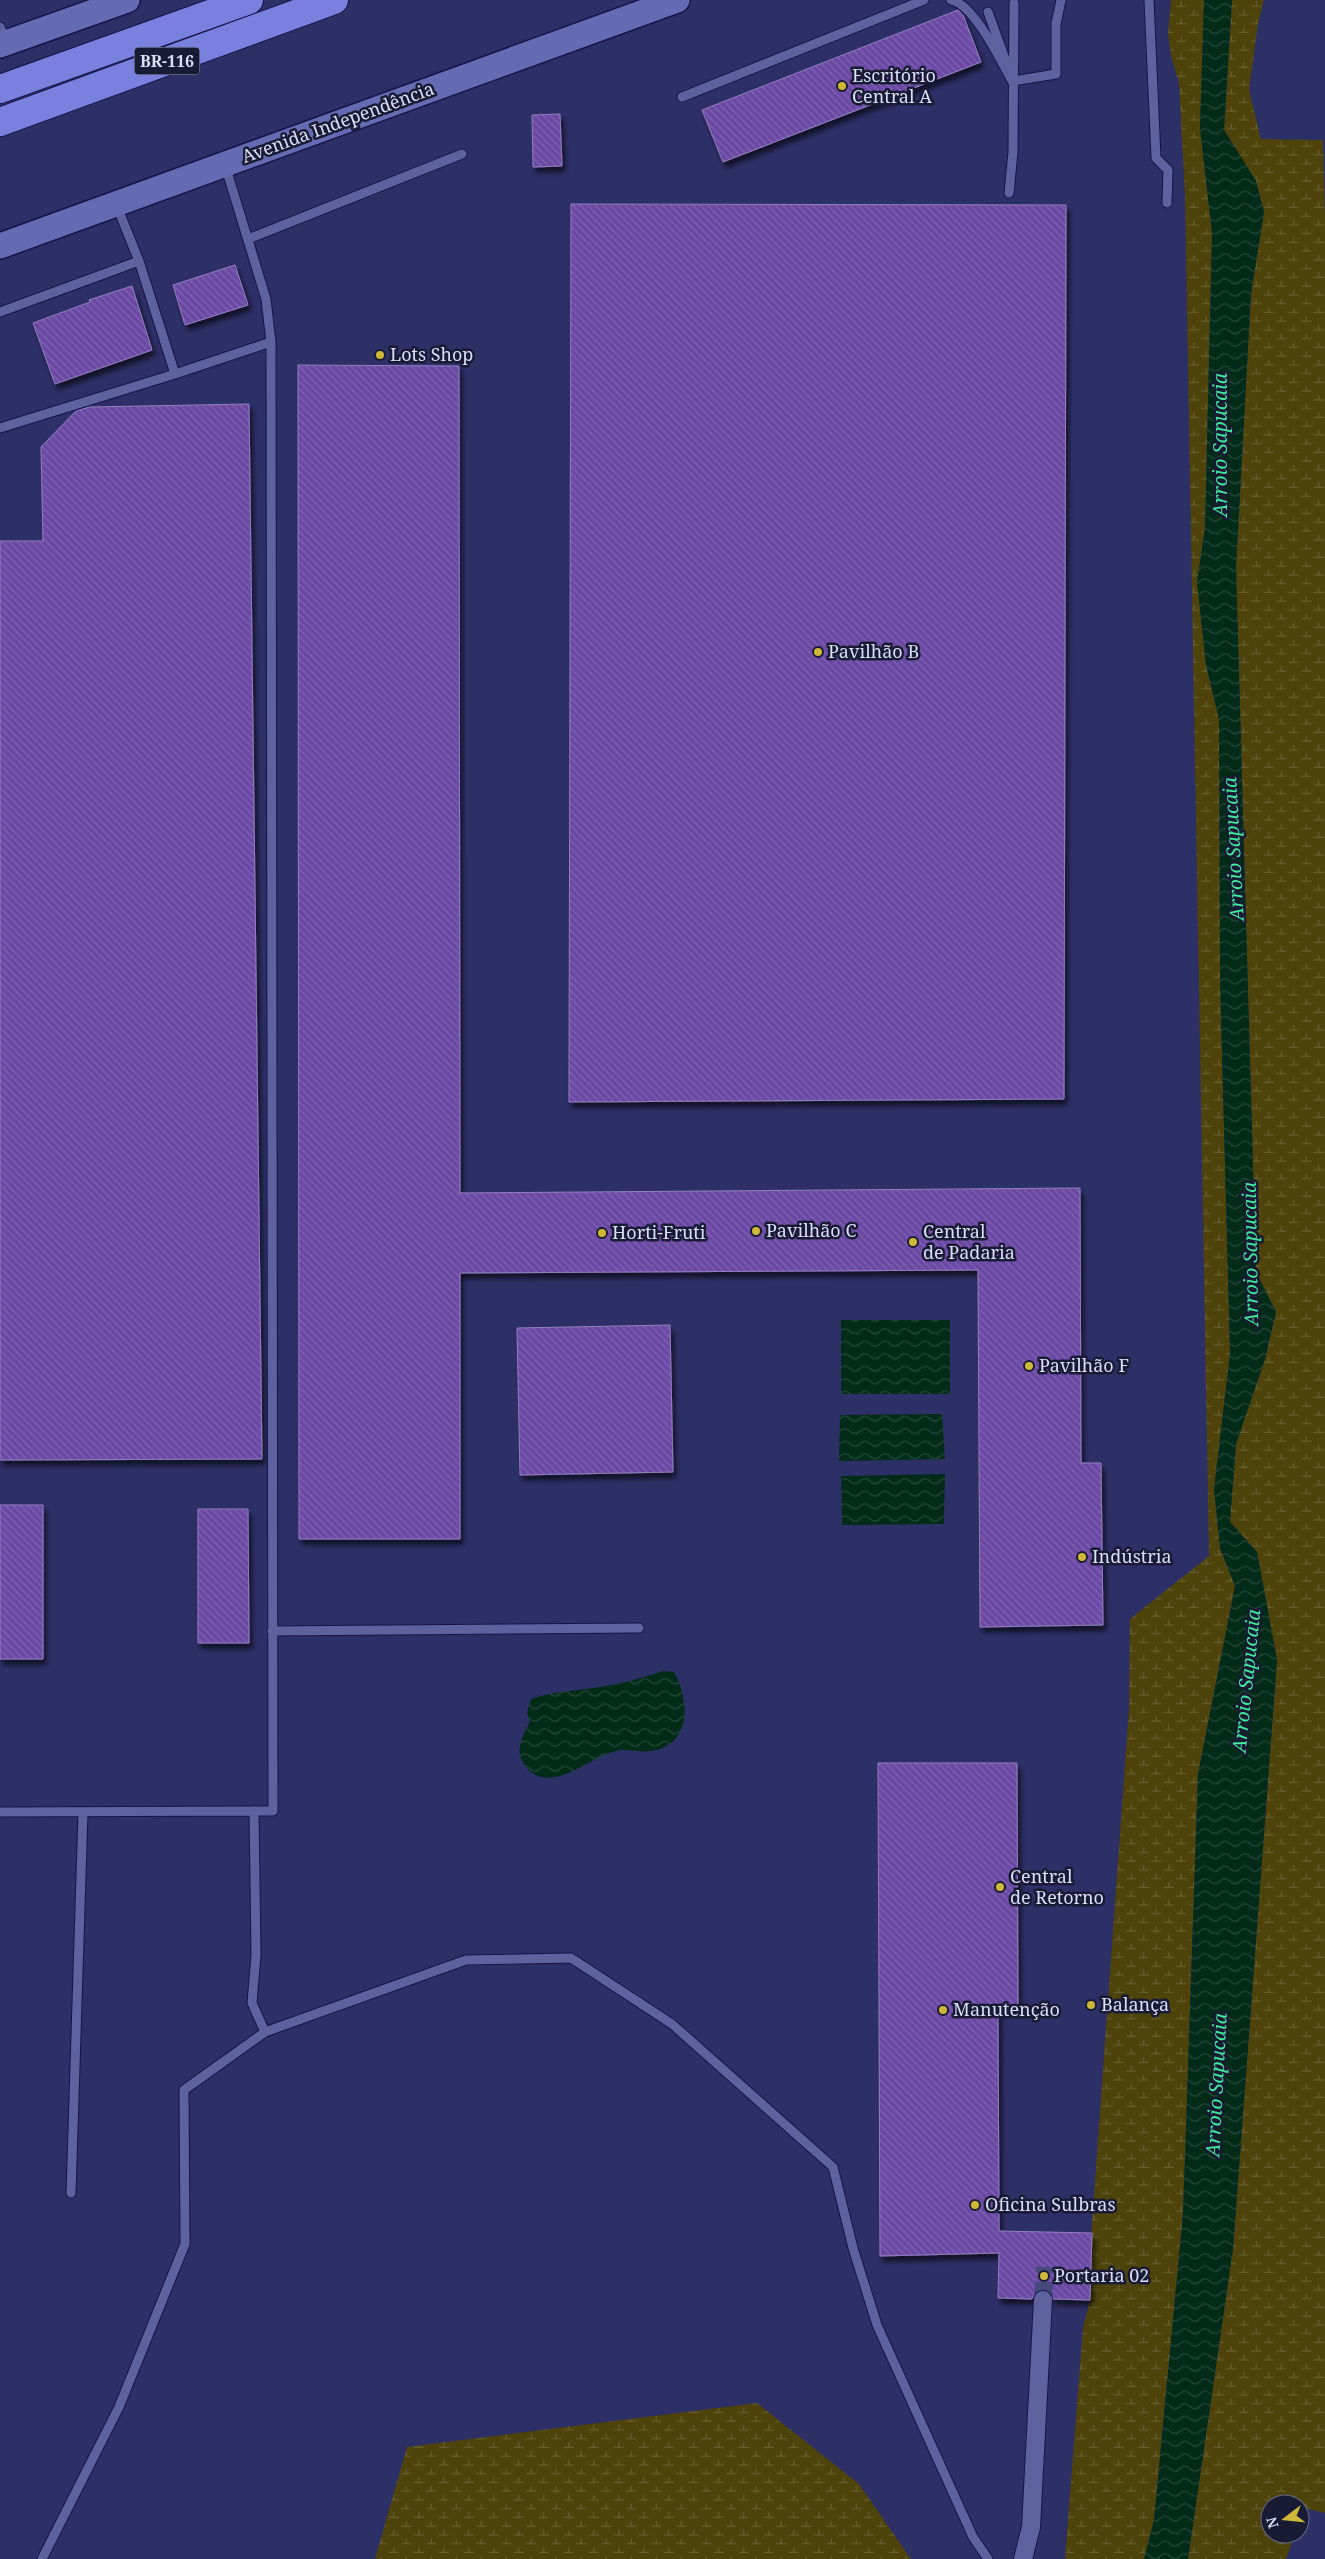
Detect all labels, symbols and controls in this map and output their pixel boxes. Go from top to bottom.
road number: BR-116 [134,48,200,74]
place label: Escritório Central A [852,63,936,108]
street label: Avenida Independência [238,76,437,168]
marker: Escritório Central A [836,80,848,92]
place label: Lots Shop [390,342,473,366]
marker: Lots Shop [374,349,386,361]
water label: Arroio Sapucaia [1207,373,1233,519]
place label: Pavilhão B [828,639,919,663]
marker: Pavilhão B [812,646,824,658]
water label: Arroio Sapucaia [1216,776,1250,924]
water label: Arroio Sapucaia [1236,1182,1264,1328]
place label: Pavilhão C [766,1218,856,1242]
place label: Central de Padaria [923,1219,1015,1264]
place label: Horti-Fruti [612,1220,706,1244]
marker: Pavilhão C [750,1225,762,1237]
marker: Horti-Fruti [596,1227,608,1239]
marker: Central de Padaria [907,1236,919,1248]
place label: Pavilhão F [1039,1353,1129,1377]
marker: Pavilhão F [1023,1360,1035,1372]
place label: Indústria [1092,1544,1172,1568]
marker: Indústria [1076,1551,1088,1563]
water label: Arroio Sapucaia [1225,1608,1266,1756]
place label: Central de Retorno [1010,1864,1104,1909]
marker: Central de Retorno [994,1881,1006,1893]
place label: Balança [1101,1992,1169,2016]
place label: Manutenção [953,1997,1060,2021]
marker: Balança [1085,1999,1097,2011]
marker: Manutenção [937,2004,949,2016]
water label: Arroio Sapucaia [1199,2012,1233,2160]
place label: Oficina Sulbras [985,2192,1116,2216]
marker: Oficina Sulbras [969,2199,981,2211]
place label: Portaria 02 [1054,2263,1149,2287]
marker: Portaria 02 [1038,2270,1050,2282]
north arrow [1260,2494,1310,2544]
text: N [1261,2515,1283,2531]

